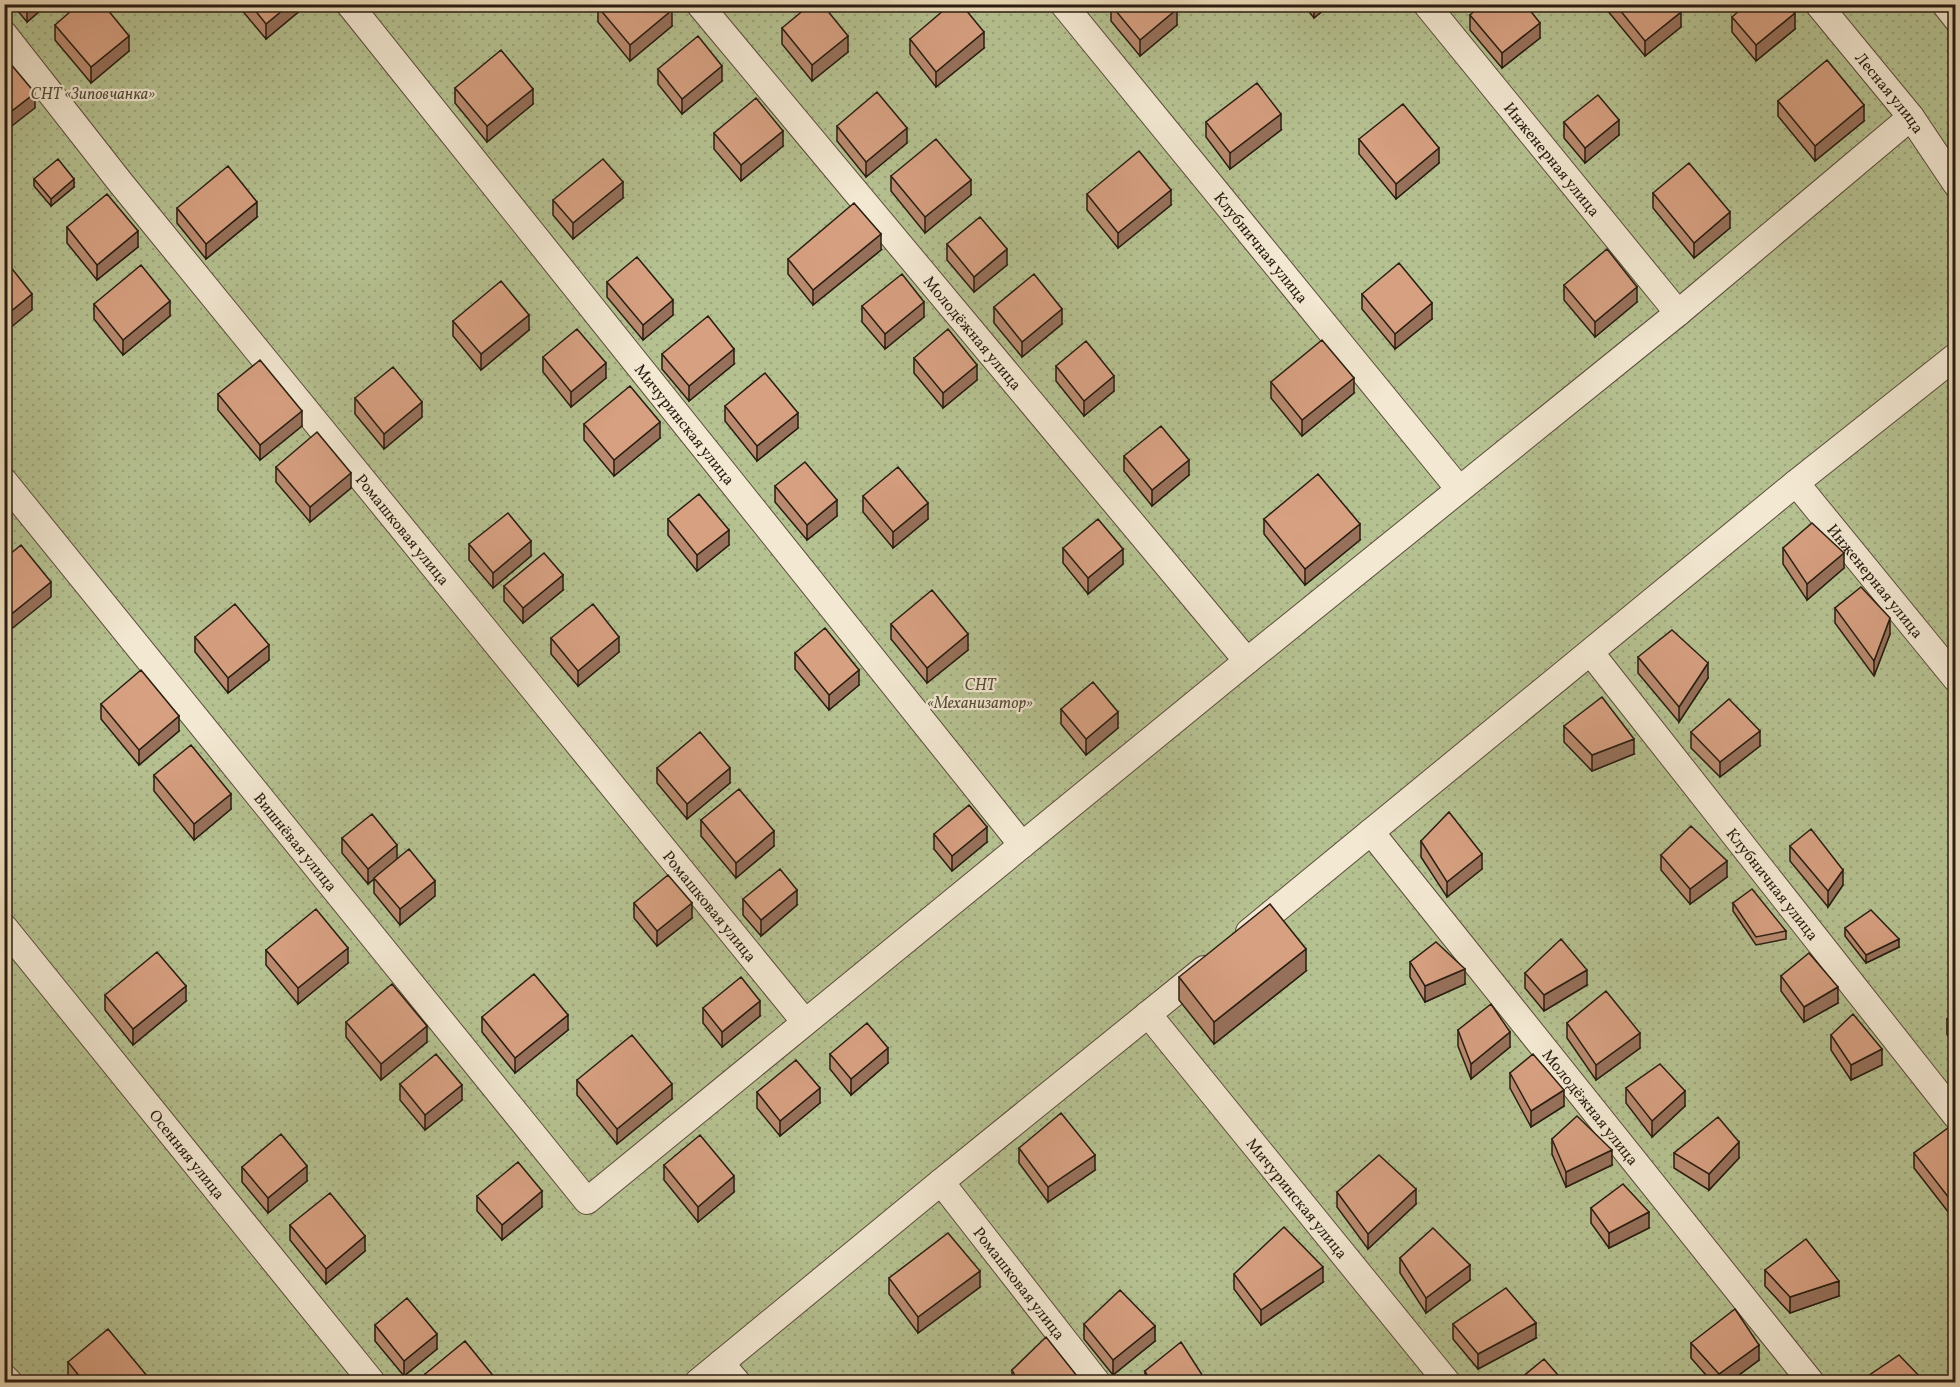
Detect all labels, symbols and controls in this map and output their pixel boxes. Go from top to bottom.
street label: Лесная улица [1849,48,1928,138]
park label: СНТ «Зиповчанка» [31,84,155,106]
street label: Инженерная улица [1498,98,1604,222]
street label: Клубничная улица [1208,188,1312,309]
street label: Молодёжная улица [917,272,1026,396]
street label: Мичуринская улица [628,360,739,491]
street label: Ромашковая улица [349,470,454,591]
street label: Инженерная улица [1821,520,1928,644]
park label: СНТ «Механизатор» [927,675,1033,715]
street label: Вишнёвая улица [247,788,341,897]
street label: Клубничная улица [1720,824,1823,946]
street label: Ромашковая улица [656,847,761,968]
street label: Молодёжная улица [1536,1045,1643,1171]
street label: Осенняя улица [143,1106,229,1205]
street label: Мичуринская улица [1240,1134,1352,1264]
street label: Ромашковая улица [967,1223,1069,1345]

